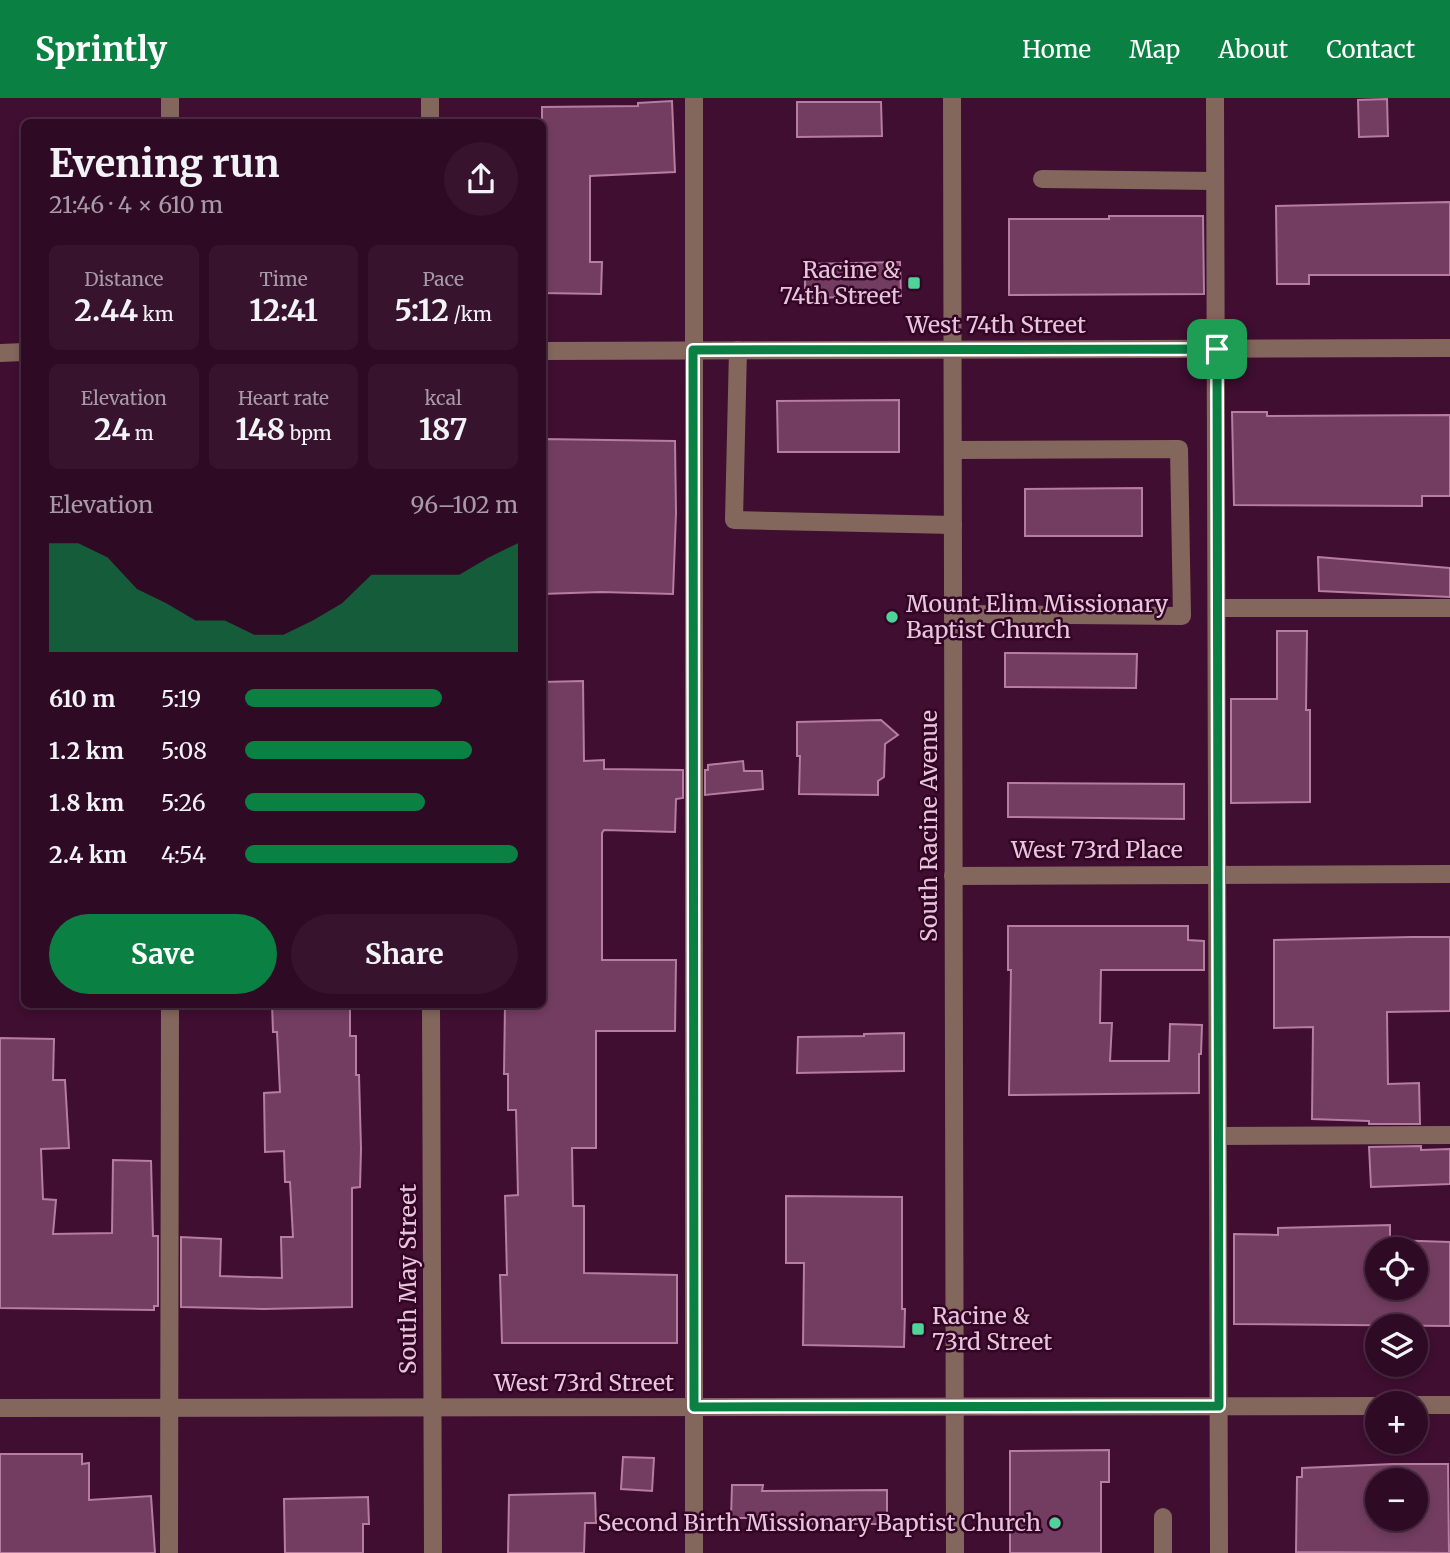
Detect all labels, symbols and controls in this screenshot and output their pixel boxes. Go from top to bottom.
text: Sprintly [35,29,167,70]
text: Home [1022,34,1091,65]
text: Map [1129,34,1180,65]
text: About [1218,34,1288,65]
text: Contact [1326,34,1415,65]
text: Evening run [49,140,280,187]
button: share [444,142,518,216]
text: 21:46 · 4 × 610 m [49,190,223,219]
place label: Racine & 74th Street [780,255,901,310]
text: Distance [84,267,164,291]
text: Time [259,267,308,291]
text: Pace [422,267,464,291]
marker: Racine & 74th Street [906,275,922,291]
text: 2.44 [74,291,138,329]
text: 12:41 [249,291,318,329]
text: 5:12 [395,291,449,329]
text: km [138,302,174,326]
text: /km [449,302,492,326]
street label: West 74th Street [905,310,1086,339]
pin [1187,319,1247,379]
icon: arrive [1198,330,1236,368]
text: Elevation [81,386,167,410]
text: Heart rate [238,386,329,410]
text: kcal [424,386,462,410]
text: 24 [94,410,130,448]
text: 148 [235,410,285,448]
text: 187 [419,410,467,448]
text: m [130,421,154,445]
text: bpm [285,421,332,445]
text: Elevation [49,490,153,519]
text: 96–102 m [410,490,518,519]
place label: Mount Elim Missionary Baptist Church [906,589,1169,644]
marker: Mount Elim Missionary Baptist Church [884,609,900,625]
text: 610 m [49,684,115,713]
text: 5:19 [161,684,201,713]
street label: South Racine Avenue [914,710,943,942]
text: 1.2 km [49,736,124,765]
text: 5:08 [161,736,207,765]
text: 1.8 km [49,788,124,817]
text: 5:26 [161,788,206,817]
street label: West 73rd Place [1010,835,1183,864]
text: 2.4 km [49,840,127,869]
text: 4:54 [161,840,206,869]
button: Save [49,914,277,994]
button: Share [291,914,518,994]
street label: South May Street [393,1184,422,1374]
map controls [1365,1237,1428,1531]
button: locate [1365,1237,1428,1300]
place label: Racine & 73rd Street [932,1301,1052,1356]
button: layers [1365,1314,1428,1377]
marker: Racine & 73rd Street [910,1321,926,1337]
street label: West 73rd Street [493,1368,674,1397]
button: + [1365,1391,1428,1454]
button: − [1365,1468,1428,1531]
place label: Second Birth Missionary Baptist Church [598,1508,1041,1537]
marker: Second Birth Missionary Baptist Church [1047,1515,1063,1531]

